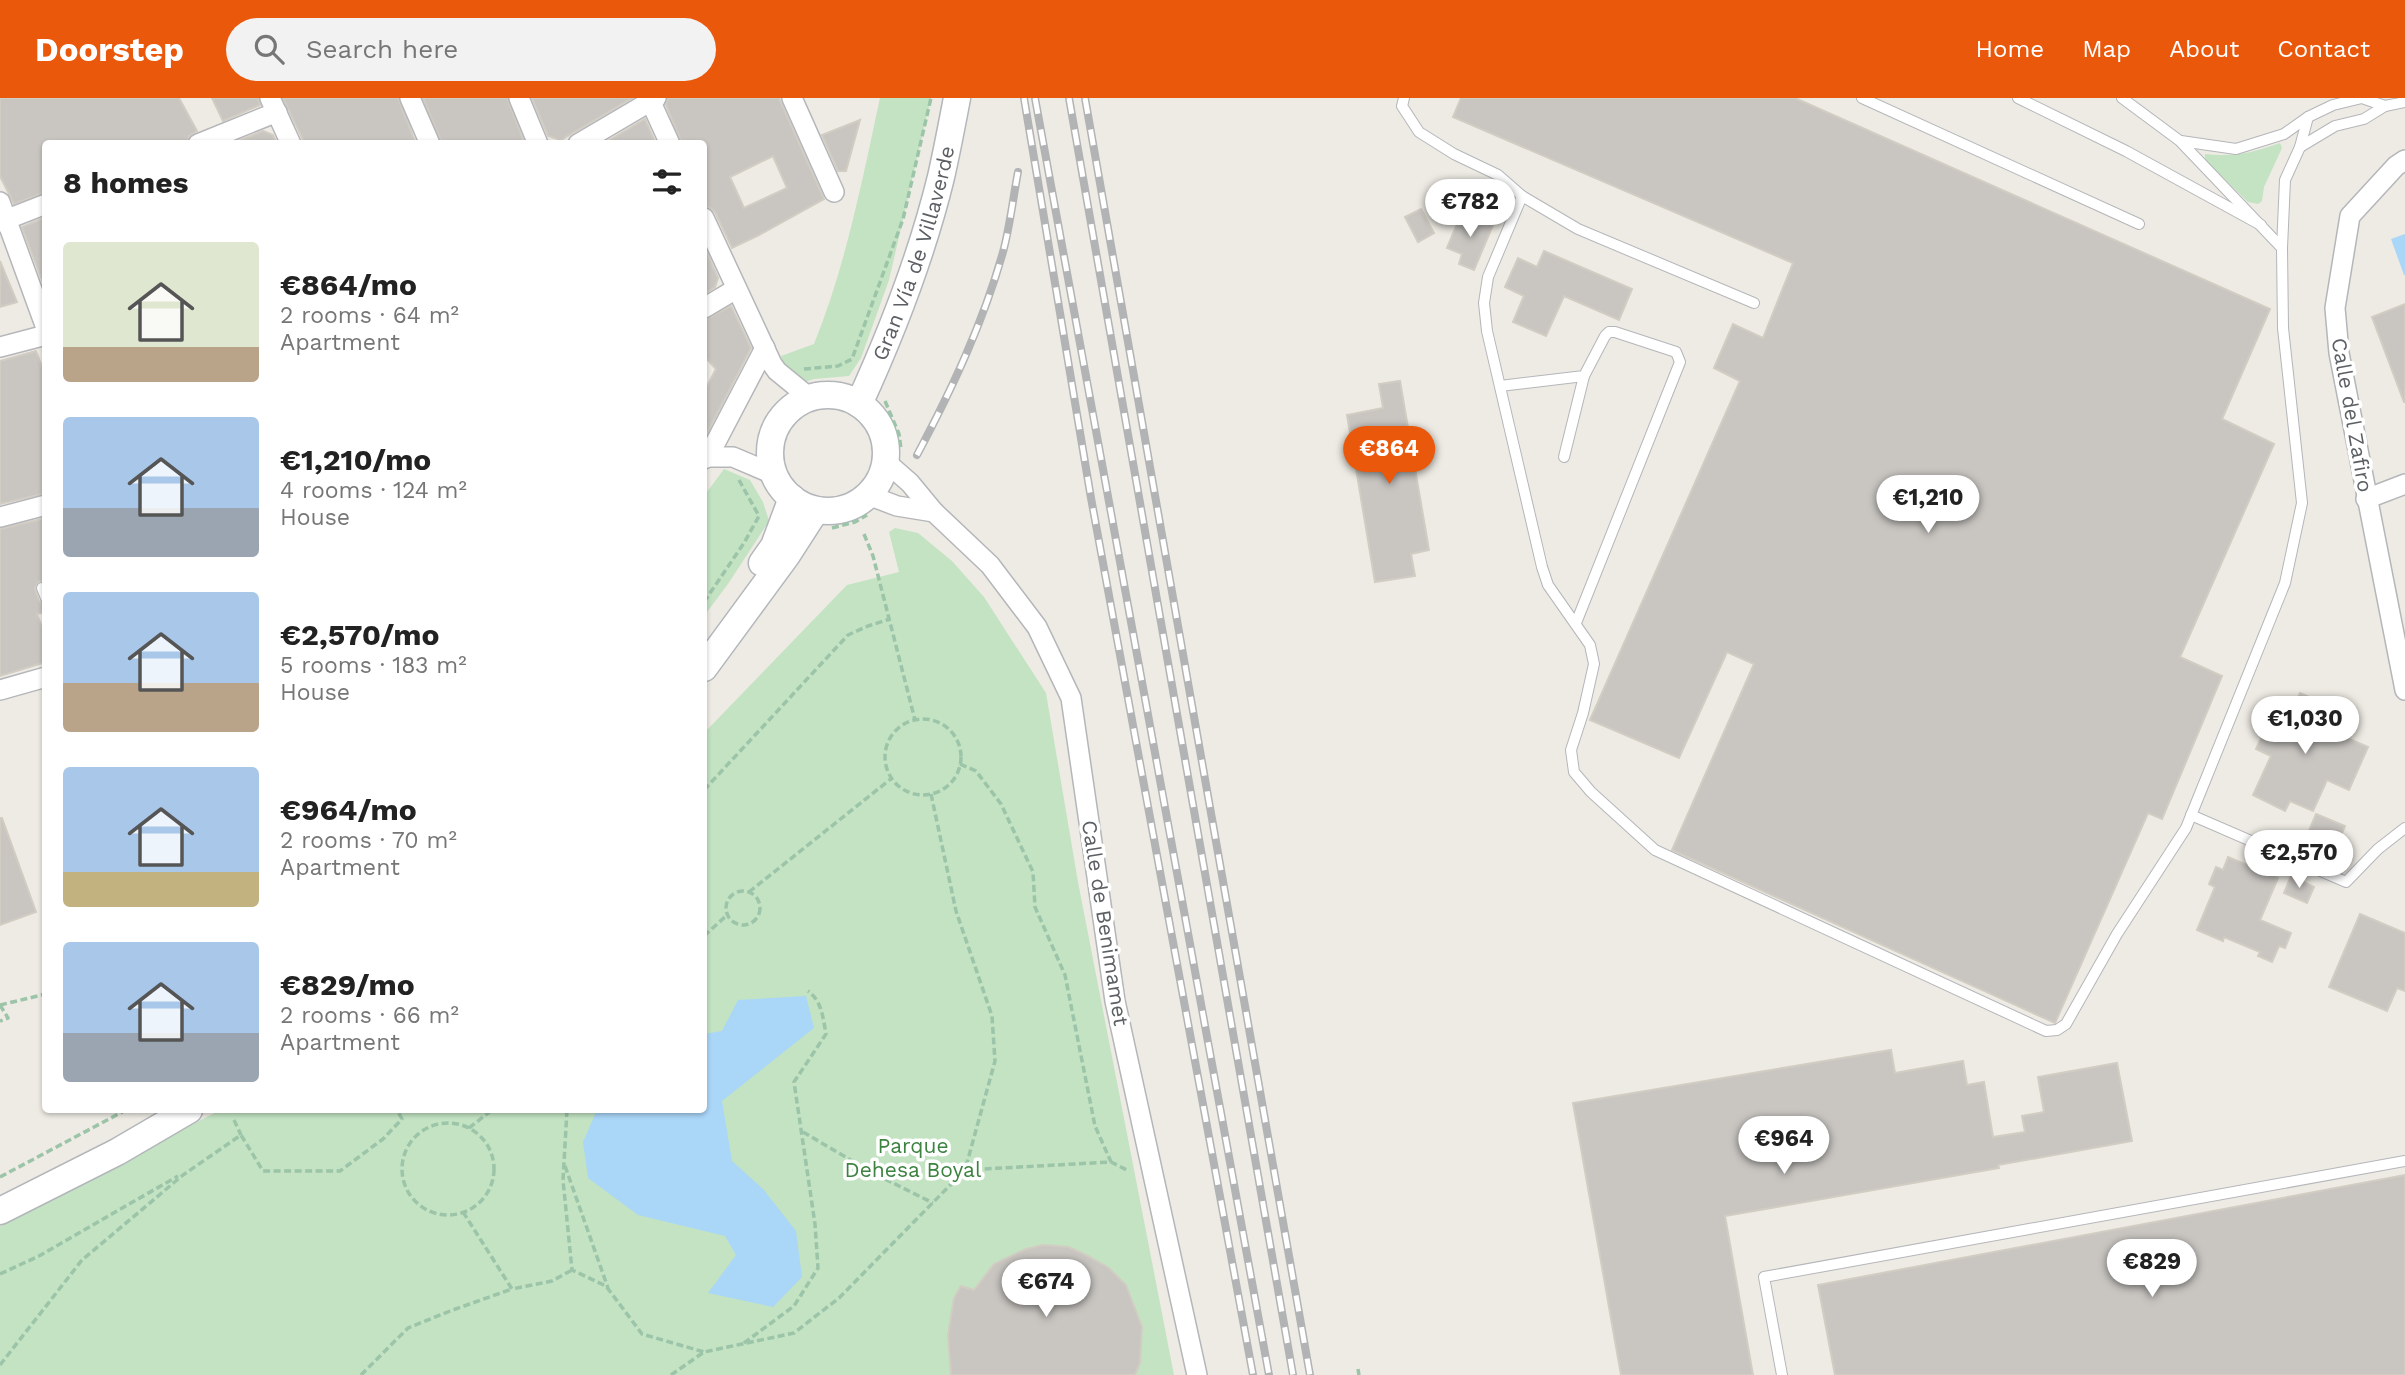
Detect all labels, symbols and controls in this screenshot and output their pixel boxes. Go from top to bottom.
search box [226,18,716,81]
text: Doorstep [35,30,184,69]
icon: search [250,30,288,68]
text: Search here [306,34,458,64]
text: Home [1976,35,2044,63]
text: Map [2082,35,2131,63]
text: About [2169,35,2239,63]
text: Contact [2277,35,2370,63]
street label: Gran Vía de Villaverde [867,144,959,364]
icon: filters [648,163,686,201]
text: 8 homes [63,165,189,200]
pin: €782 [1429,180,1511,239]
text: €782 [1441,188,1499,215]
text: €864/mo [280,267,417,302]
icon: home [119,270,203,354]
text: 2 rooms · 64 m² [280,302,459,329]
text: Apartment [280,329,400,356]
street label: Calle del Zafiro [2327,336,2378,494]
pin: €864 [1348,426,1430,486]
text: €864 [1359,435,1419,462]
text: €1,210/mo [280,442,431,477]
icon: home [119,445,203,529]
pin: €1,210 [1871,476,1985,535]
text: 4 rooms · 124 m² [280,477,467,504]
text: €1,210 [1892,484,1964,511]
text: House [280,504,350,531]
text: €2,570/mo [280,617,440,652]
icon: home [119,620,203,704]
text: 5 rooms · 183 m² [280,652,467,679]
text: House [280,679,350,706]
pin: €1,030 [2248,696,2362,756]
text: €1,030 [2267,705,2343,732]
text: €964/mo [280,792,417,827]
icon: home [119,795,203,879]
street label: Calle de Benimamet [1077,818,1134,1028]
text: 2 rooms · 70 m² [280,827,457,854]
pin: €2,570 [2242,830,2356,890]
text: €2,570 [2260,839,2338,866]
text: Apartment [280,854,400,881]
text: €829/mo [280,967,415,1002]
icon: home [119,970,203,1054]
text: 2 rooms · 66 m² [280,1002,459,1029]
text: Apartment [280,1029,400,1056]
pin: €964 [1743,1116,1825,1176]
text: €964 [1754,1125,1814,1152]
park label: Parque Dehesa Boyal [845,1133,982,1182]
pin: €829 [2111,1240,2193,1299]
text: €829 [2123,1248,2181,1275]
pin: €674 [1005,1260,1087,1319]
text: €674 [1018,1268,1074,1295]

